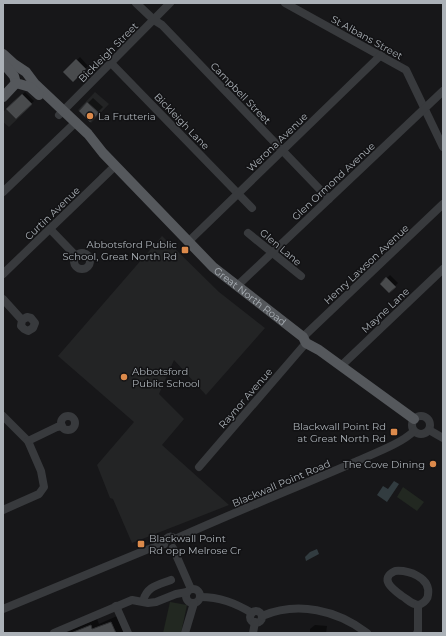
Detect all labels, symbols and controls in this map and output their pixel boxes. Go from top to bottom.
street label: St Albans Street [329,12,405,62]
street label: Bickleigh Street [76,20,141,85]
street label: Campbell Street [208,60,274,127]
street label: Bickleigh Lane [151,90,212,152]
place label: La Frutteria [98,110,156,123]
street label: Werona Avenue [244,110,311,175]
marker: La Frutteria [85,111,95,121]
street label: Glen Ormond Avenue [289,139,378,223]
street label: Curtin Avenue [22,184,83,243]
street label: Henry Lawson Avenue [321,222,412,307]
street label: Glen Lane [257,226,304,269]
place label: Abbotsford Public School, Great North Rd [62,238,177,263]
marker: Abbotsford Public School, Great North Rd [180,245,190,255]
street label: Great North Road [211,264,289,329]
street label: Mayne Lane [359,285,412,336]
place label: Abbotsford Public School [132,365,200,390]
street label: Raynor Avenue [216,365,275,431]
marker: Abbotsford Public School [119,372,129,382]
place label: Blackwall Point Rd at Great North Rd [293,420,386,445]
marker: Blackwall Point Rd at Great North Rd [389,427,399,437]
street label: Blackwall Point Road [230,457,332,510]
place label: The Cove Dining [343,458,425,471]
marker: The Cove Dining [428,459,438,469]
place label: Blackwall Point Rd opp Melrose Cr [149,532,241,557]
marker: Blackwall Point Rd opp Melrose Cr [136,539,146,549]

